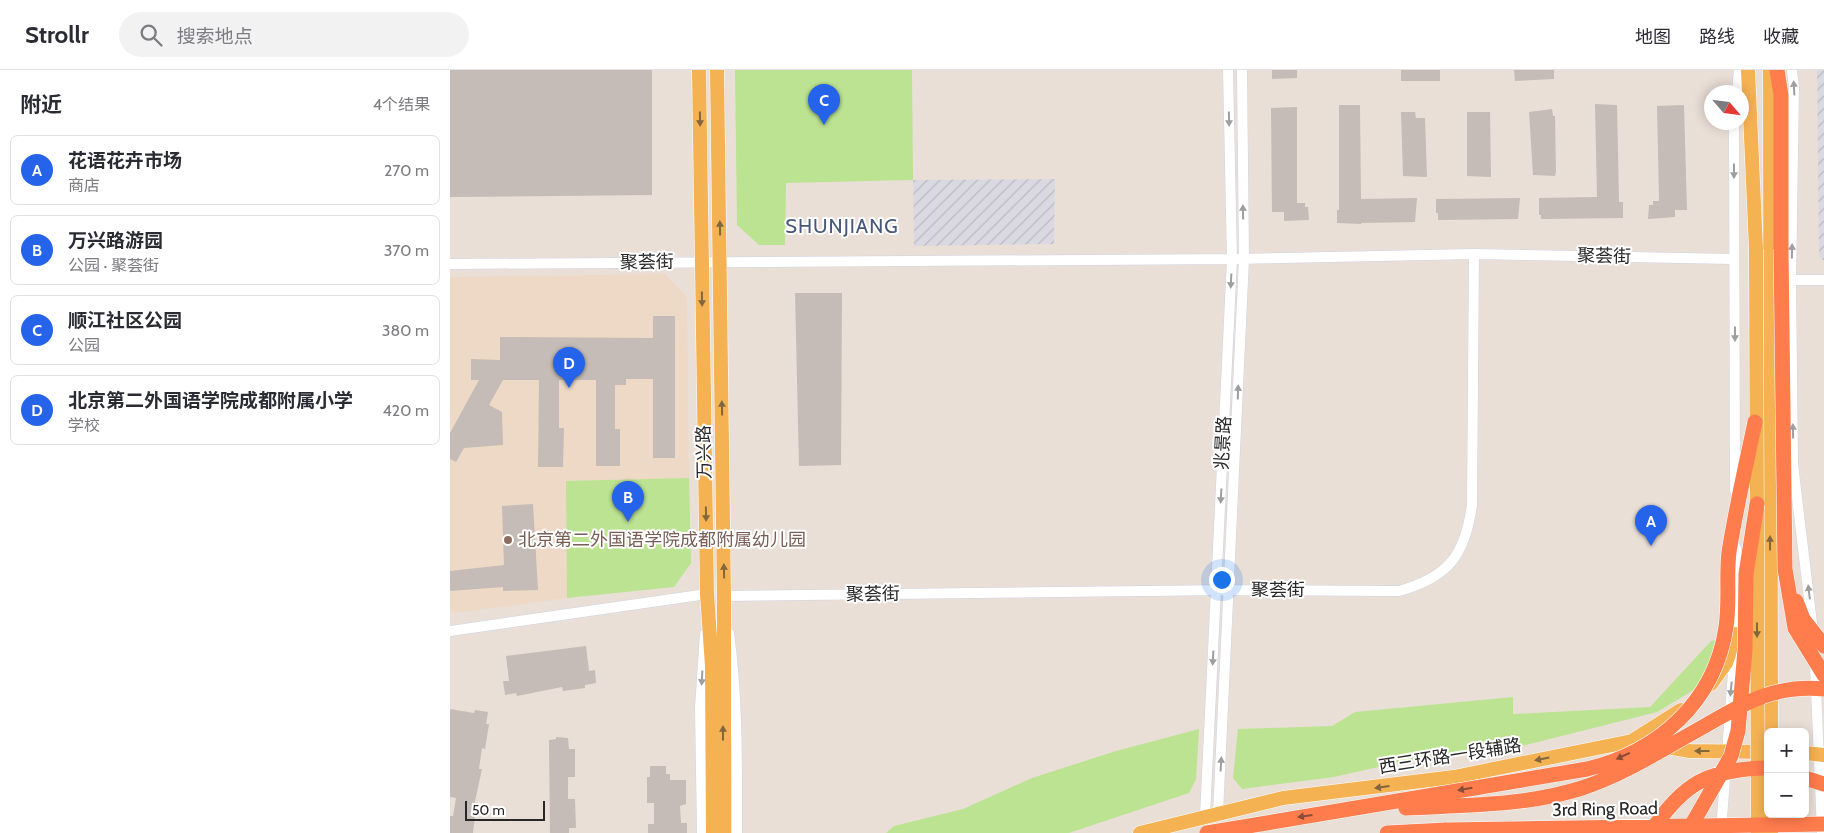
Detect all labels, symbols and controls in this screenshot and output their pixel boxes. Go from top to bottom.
search box [119,12,469,57]
text: Strollr [25,20,89,49]
icon: search [137,21,165,49]
text: 搜索地点 [177,25,253,48]
text: 地图 [1635,26,1671,48]
text: 路线 [1699,26,1735,48]
text: 收藏 [1763,26,1799,48]
one-way arrow [1789,80,1797,96]
pin: C [808,84,840,125]
north arrow [1704,85,1749,130]
text: 附近 [20,92,62,117]
text: 4个结果 [373,95,430,114]
one-way arrow [696,111,704,127]
one-way arrow [1225,111,1233,127]
text: 花语花卉市场 [68,149,182,172]
text: A [32,161,42,180]
text: 270 m [384,161,429,180]
one-way arrow [1730,163,1738,179]
text: 商店 [68,176,100,195]
one-way arrow [1239,204,1247,220]
district label: SHUNJIANG [785,214,899,238]
one-way arrow [716,220,724,236]
text: 万兴路游园 [68,229,163,252]
text: B [32,241,42,260]
text: 370 m [384,241,429,260]
one-way arrow [1788,242,1796,258]
street label: 聚荟街 [1577,245,1631,267]
street label: 聚荟街 [620,251,674,273]
text: 公园 · 聚荟街 [68,256,159,275]
one-way arrow [1227,273,1235,289]
one-way arrow [699,291,707,307]
text: 顺江社区公园 [68,309,182,332]
text: C [32,321,42,340]
text: 380 m [382,321,429,340]
one-way arrow [1731,326,1739,342]
text: 公园 [68,336,100,355]
pin: D [553,347,585,388]
one-way arrow [1235,384,1243,400]
text: 北京第二外国语学院成都附属小学 [68,389,353,412]
one-way arrow [718,400,726,416]
text: D [31,401,43,420]
text: 420 m [383,401,429,420]
street label: 兆景路 [1211,415,1235,471]
text: 学校 [68,416,100,435]
one-way arrow [1789,422,1797,438]
street label: 万兴路 [693,425,715,479]
pin: B [612,481,644,522]
one-way arrow [1216,488,1224,504]
pin: A [1635,505,1667,546]
one-way arrow [702,506,710,522]
place label: 北京第二外国语学院成都附属幼儿园 [518,529,806,551]
marker: 北京第二外国语学院成都附属幼儿园 [502,534,514,546]
one-way arrow [1766,535,1774,551]
one-way arrow [720,563,728,579]
your location [1209,567,1235,593]
street label: 聚荟街 [1251,579,1305,601]
street label: 聚荟街 [846,583,900,605]
one-way arrow [1805,584,1813,600]
one-way arrow [1753,622,1761,638]
one-way arrow [1209,650,1217,666]
one-way arrow [697,670,705,686]
one-way arrow [1727,681,1735,697]
one-way arrow [719,725,727,741]
map controls [1764,728,1809,818]
button: + [1764,728,1809,773]
street label: 西三环路一段辅路 [1377,734,1523,778]
one-way arrow [1693,747,1709,755]
one-way arrow [1616,753,1630,761]
one-way arrow [1217,756,1225,772]
one-way arrow [1533,756,1549,764]
button: − [1764,773,1809,818]
one-way arrow [1373,783,1389,791]
one-way arrow [1456,786,1472,794]
street label: 3rd Ring Road [1552,797,1658,821]
scale bar [465,798,545,821]
text: 50 m [472,801,505,819]
one-way arrow [1296,812,1312,820]

